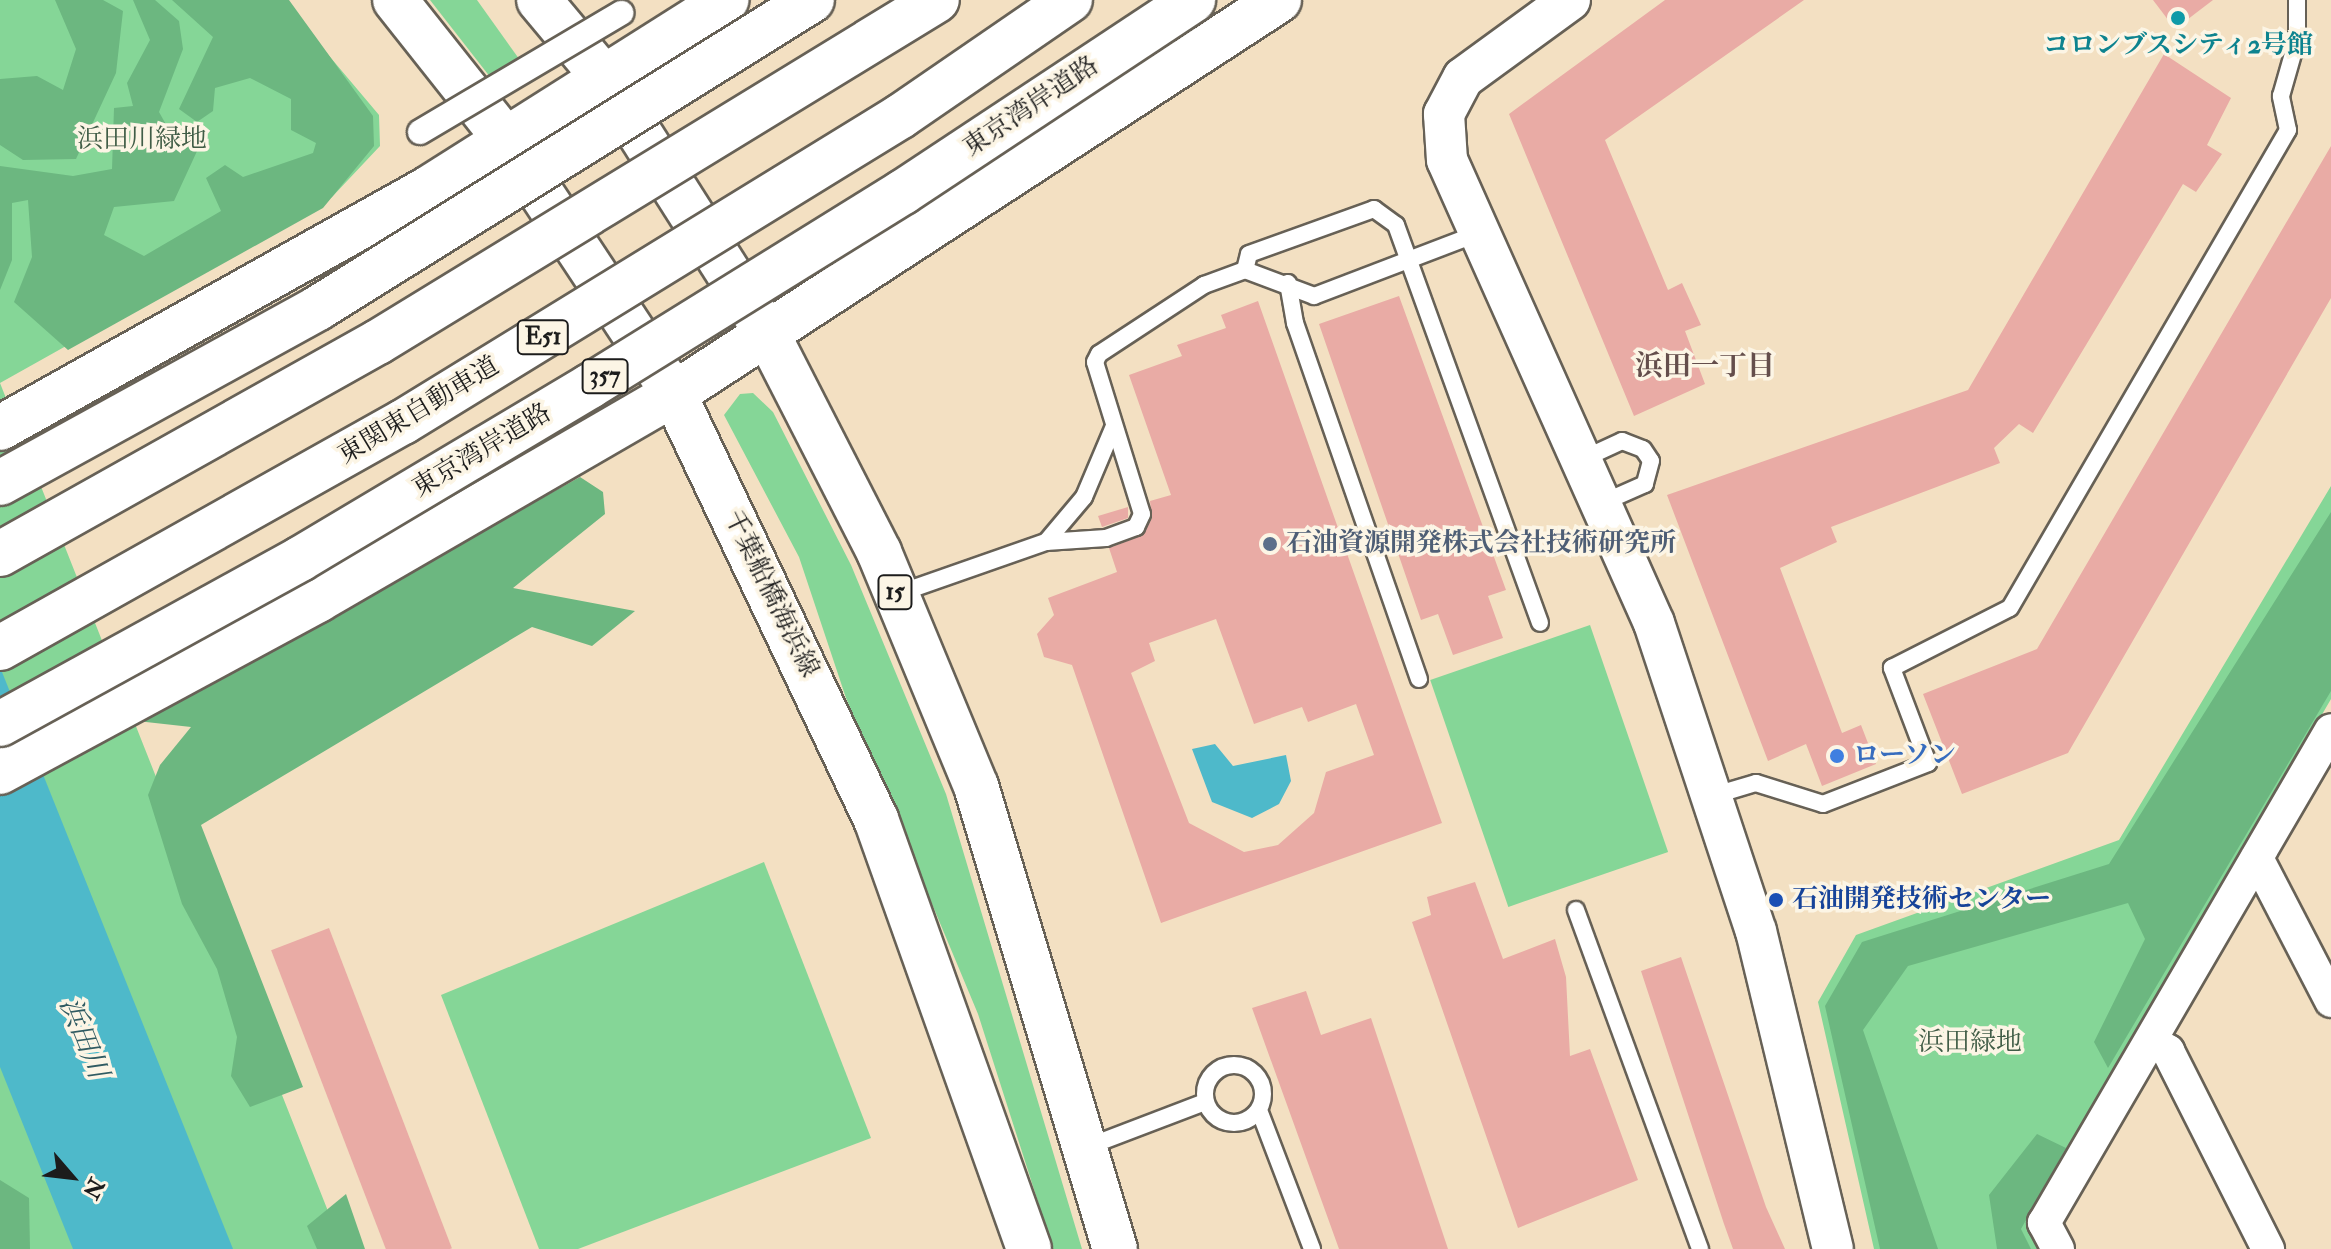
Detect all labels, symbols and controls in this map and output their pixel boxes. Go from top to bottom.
marker: コロンブスシティ2号館 [2169,9,2187,27]
place label: コロンブスシティ2号館 [2041,30,2315,62]
street label: 東京湾岸道路 [958,50,1104,164]
park label: 浜田川緑地 [77,124,207,156]
road number: E51 [515,317,571,357]
district label: 浜田一丁目 [1635,350,1775,384]
street label: 東関東自動車道 [333,351,505,471]
road number: 357 [581,356,629,396]
street label: 東京湾岸道路 [407,397,557,505]
street label: 千葉船橋海浜線 [717,505,825,683]
place label: 石油資源開発株式会社技術研究所 [1286,528,1676,560]
marker: 石油資源開発株式会社技術研究所 [1261,535,1279,553]
road number: 15 [877,572,913,612]
place label: ローソン [1853,740,1957,772]
marker: ローソン [1828,747,1846,765]
place label: 石油開発技術センター [1792,884,2052,916]
marker: 石油開発技術センター [1767,891,1785,909]
water label: 浜田川 [52,993,114,1083]
park label: 浜田緑地 [1918,1027,2022,1059]
north arrow [32,1137,112,1217]
text: N [76,1173,110,1204]

